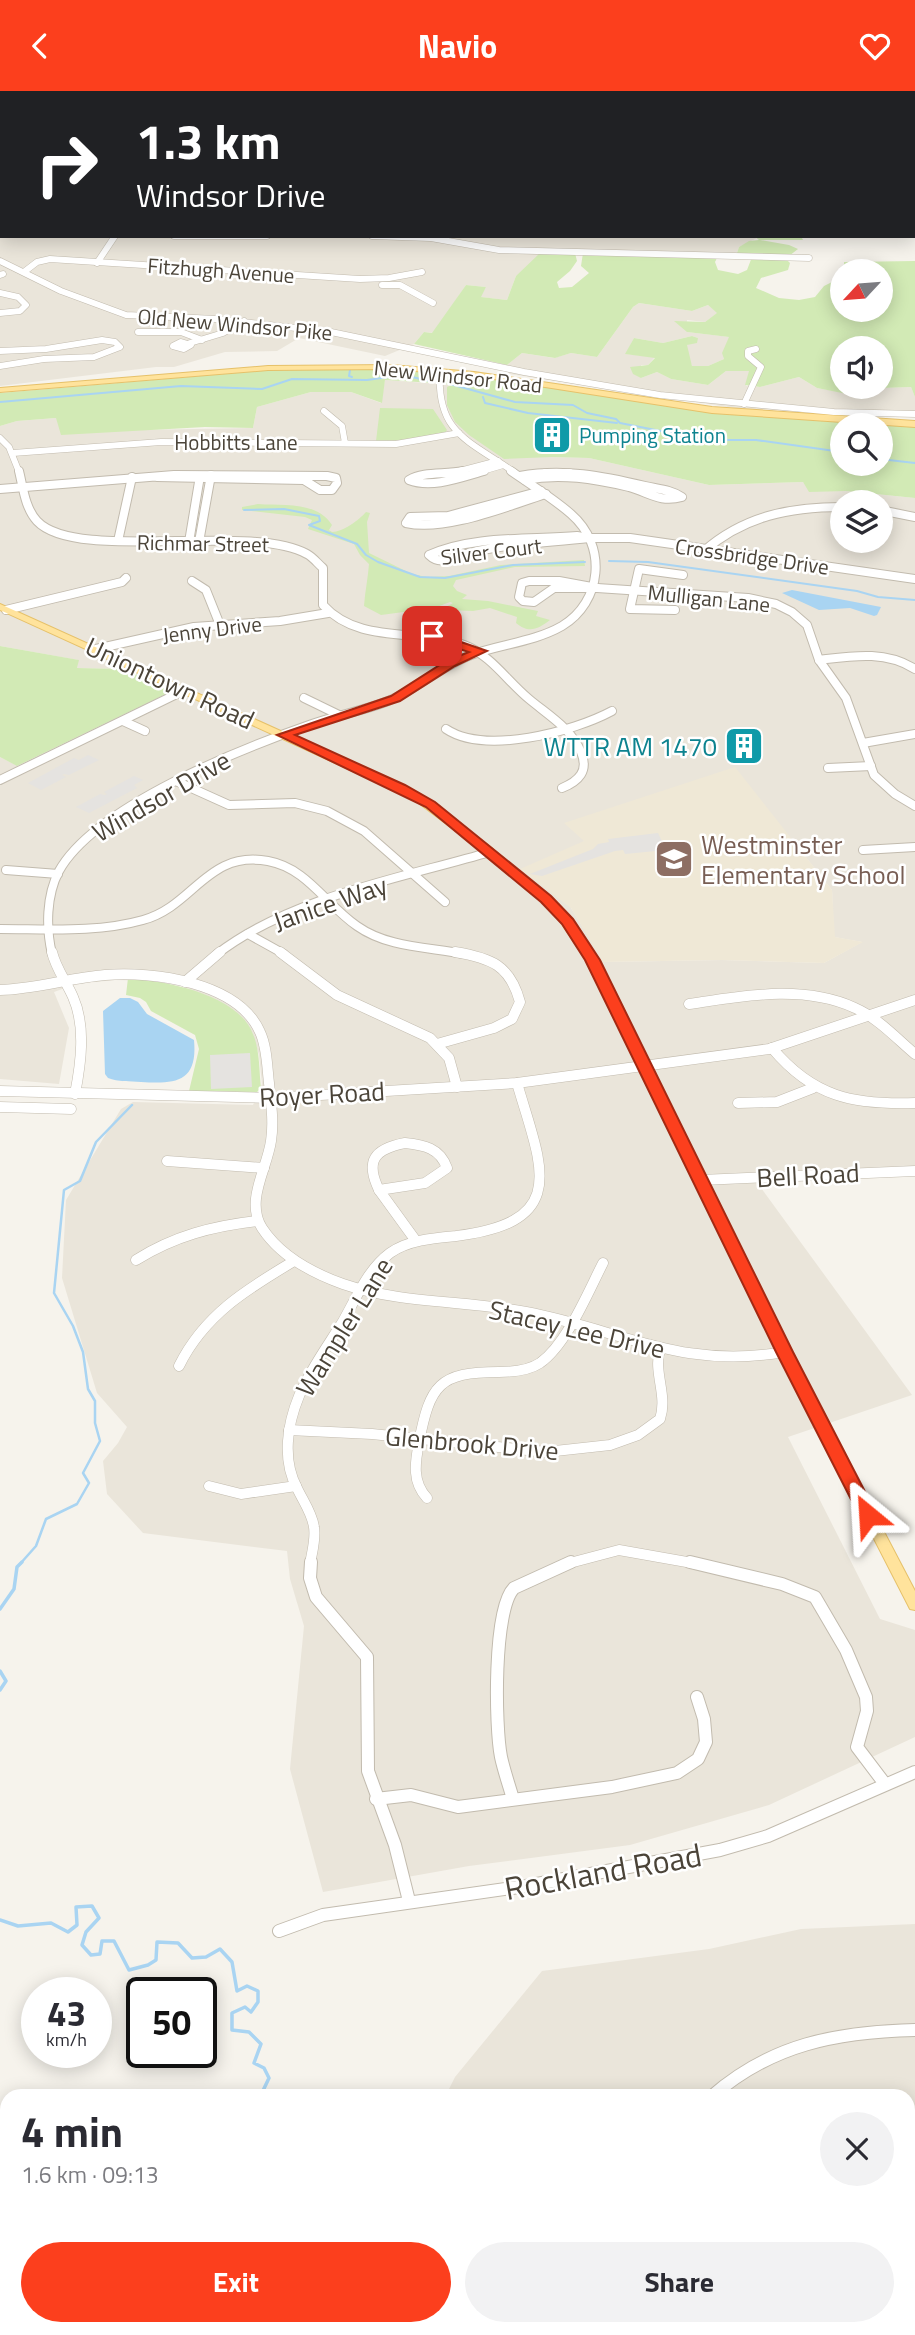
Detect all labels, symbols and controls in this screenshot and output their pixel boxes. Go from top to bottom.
text: Navio [418,22,497,70]
icon: back [21,27,59,65]
icon: heart [856,27,894,65]
text: 1.3 km [136,103,281,178]
icon: right [21,119,112,210]
text: Windsor Drive [136,171,325,219]
street label: Fitzhugh Avenue [146,249,296,291]
north arrow [830,259,892,322]
map controls [830,259,893,553]
street label: Old New Windsor Pike [136,300,334,348]
button: sound [830,336,893,399]
street label: New Windsor Road [372,351,544,401]
button: search [830,413,893,476]
building icon: Pumping Station [531,414,573,456]
place label: Pumping Station [579,419,726,451]
street label: Hobbitts Lane [174,426,298,458]
button: layers [830,490,893,553]
street label: Richmar Street [137,526,270,560]
street label: Silver Court [439,529,544,573]
street label: Crossbridge Drive [673,529,831,583]
street label: Mulligan Lane [646,576,772,620]
pin [402,606,462,666]
street label: Jenny Drive [161,607,263,651]
icon: arrive [413,617,451,655]
street label: Uniontown Road [79,627,261,739]
building icon: WTTR AM 1470 [723,725,765,767]
place label: WTTR AM 1470 [544,727,717,766]
street label: Windsor Drive [85,741,237,851]
place label: Westminster Elementary School [701,825,906,894]
school or university icon: Westminster Elementary School [653,838,695,880]
street label: Janice Way [268,865,392,941]
street label: Royer Road [258,1071,386,1117]
street label: Bell Road [755,1153,861,1197]
street label: Wampler Lane [286,1250,402,1404]
street label: Stacey Lee Drive [485,1290,669,1368]
street label: Glenbrook Drive [384,1416,560,1470]
position arrow [831,1478,905,1552]
street label: Rockland Road [501,1830,705,1912]
speed limit sign: 50 [126,1977,217,2068]
text: 43 [47,1986,86,2040]
text: km/h [46,2026,87,2053]
text: 4 min [21,2099,123,2163]
button: close [820,2112,894,2186]
text: 1.6 km · 09:13 [21,2157,159,2192]
button: Exit [21,2242,451,2322]
button: Share [465,2242,894,2322]

